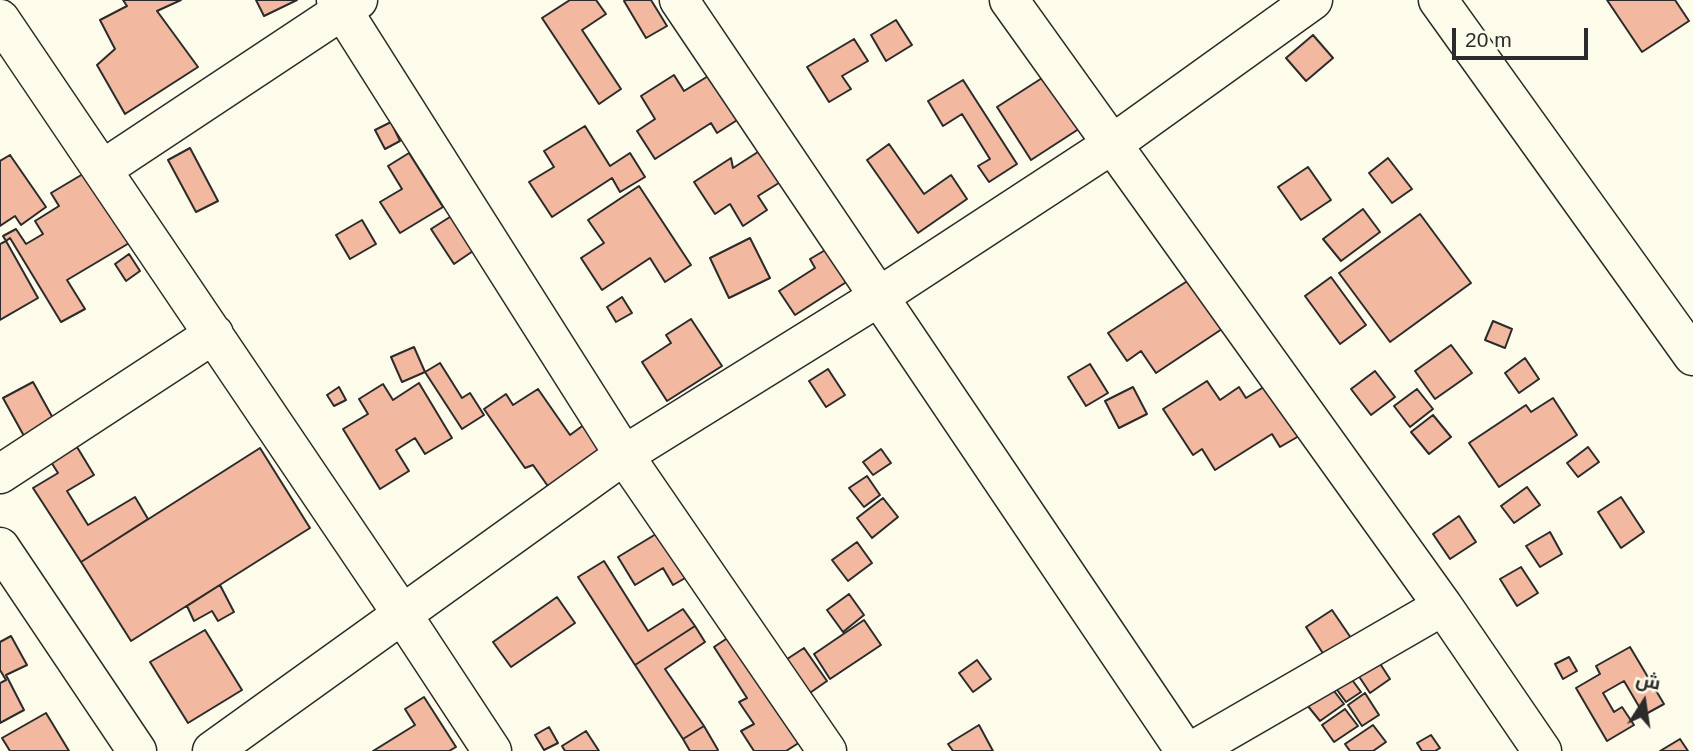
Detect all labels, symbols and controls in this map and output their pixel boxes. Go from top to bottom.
scale bar [1455,14,1592,58]
text: 20 m [1465,28,1512,51]
north arrow [1609,667,1679,737]
text: ش [1634,668,1663,694]

